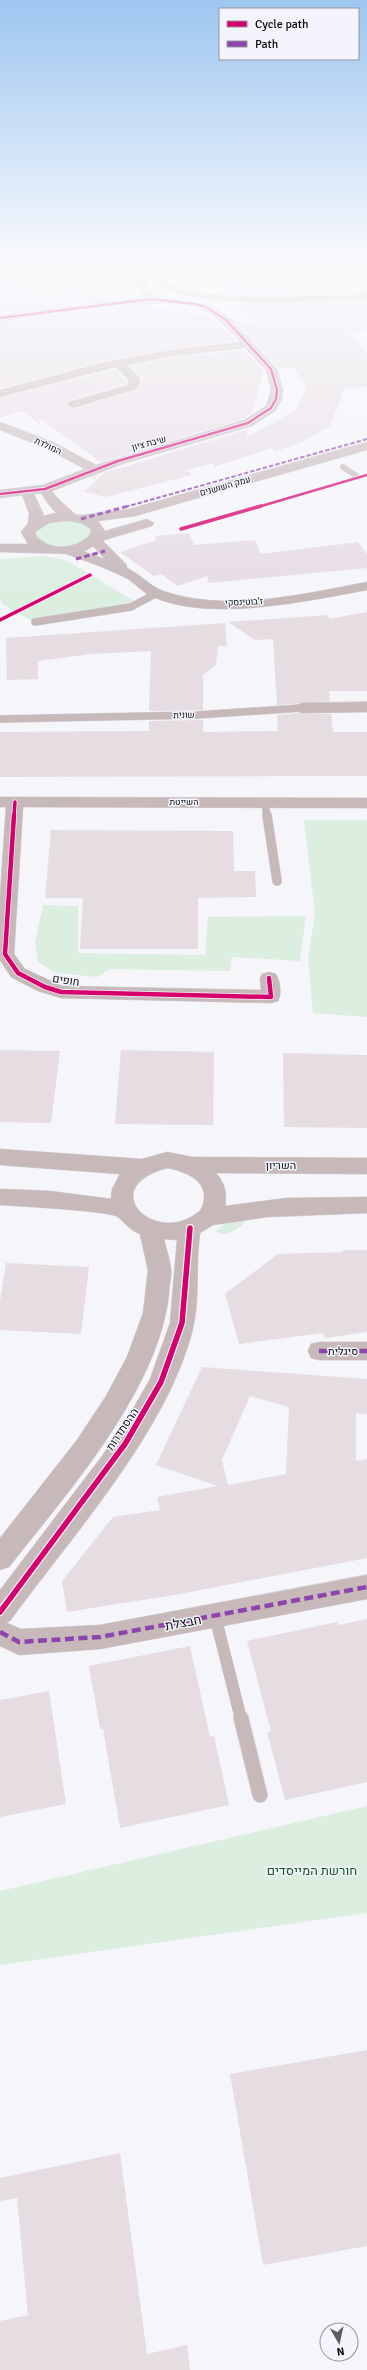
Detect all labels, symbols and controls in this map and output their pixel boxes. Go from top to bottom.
legend [219,8,359,60]
text: Cycle path [255,17,308,32]
text: Path [255,37,278,52]
street label: שיבת ציון [131,434,168,453]
street label: המולדת [33,435,63,457]
street label: עמק השושנים [198,474,252,499]
street label: ז'בוטינסקי [225,596,263,609]
street label: שונית [173,710,195,721]
street label: השייטת [169,797,199,808]
street label: חופים [52,972,80,989]
street label: השריון [266,1159,296,1172]
street label: סיגלית [328,1345,358,1358]
street label: ההסתדרות [104,1406,141,1453]
street label: חבצלת [164,1612,203,1634]
park label: חורשת המייסדים [267,1863,357,1879]
north arrow [319,2322,359,2362]
text: N [336,2344,345,2358]

